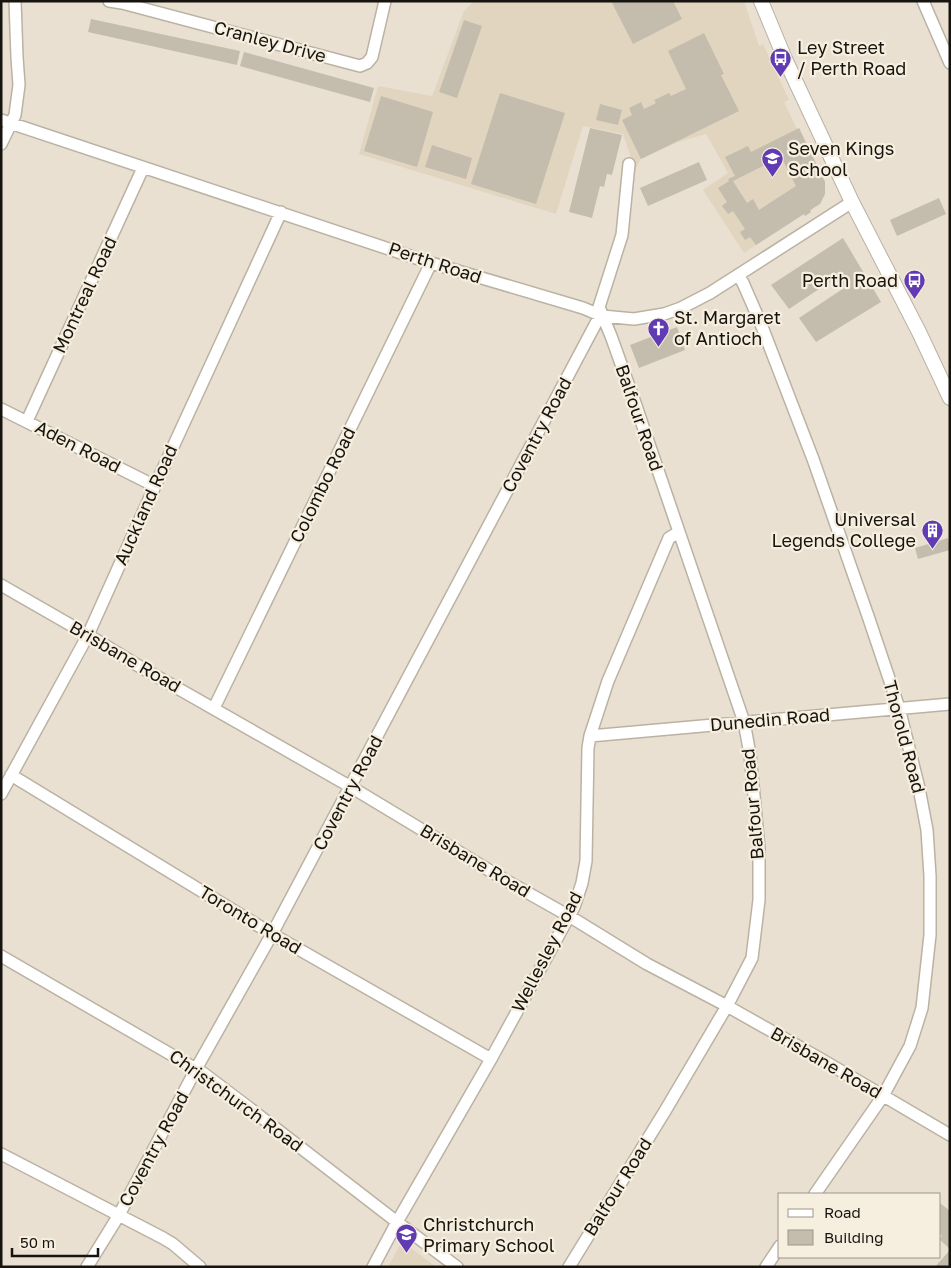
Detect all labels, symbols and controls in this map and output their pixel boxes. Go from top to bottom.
street label: Cranley Drive [212,16,329,67]
place label: Ley Street / Perth Road [797,36,906,79]
bus stop icon: Ley Street / Perth Road [769,46,793,77]
place label: Seven Kings School [788,137,894,180]
school or university icon: Seven Kings School [760,147,784,178]
street label: Montreal Road [47,233,121,356]
street label: Perth Road [386,237,485,287]
place label: Perth Road [802,269,898,291]
bus stop icon: Perth Road [902,269,926,300]
place label: St. Margaret of Antioch [674,306,781,349]
church icon: St. Margaret of Antioch [646,316,670,347]
street label: Balfour Road [611,361,668,474]
street label: Coventry Road [497,373,576,496]
street label: Aden Road [32,415,125,477]
street label: Colombo Road [285,423,360,546]
street label: Auckland Road [109,441,181,568]
place label: Universal Legends College [771,508,916,551]
building icon: Universal Legends College [920,518,944,549]
street label: Brisbane Road [66,615,185,697]
street label: Thorold Road [879,678,931,796]
street label: Dunedin Road [709,703,831,735]
street label: Coventry Road [308,731,387,854]
street label: Balfour Road [736,748,768,861]
street label: Brisbane Road [416,819,535,902]
street label: Toronto Road [195,880,306,958]
street label: Wellesley Road [506,887,586,1016]
street label: Brisbane Road [767,1021,886,1103]
street label: Christchurch Road [165,1044,308,1156]
street label: Coventry Road [114,1087,193,1210]
street label: Balfour Road [578,1133,656,1240]
legend [778,1193,941,1258]
text: Road [824,1203,861,1221]
place label: Christchurch Primary School [423,1213,555,1256]
school or university icon: Christchurch Primary School [395,1223,419,1254]
scale bar [12,1226,99,1258]
text: Building [824,1228,884,1246]
text: 50 m [20,1233,55,1251]

